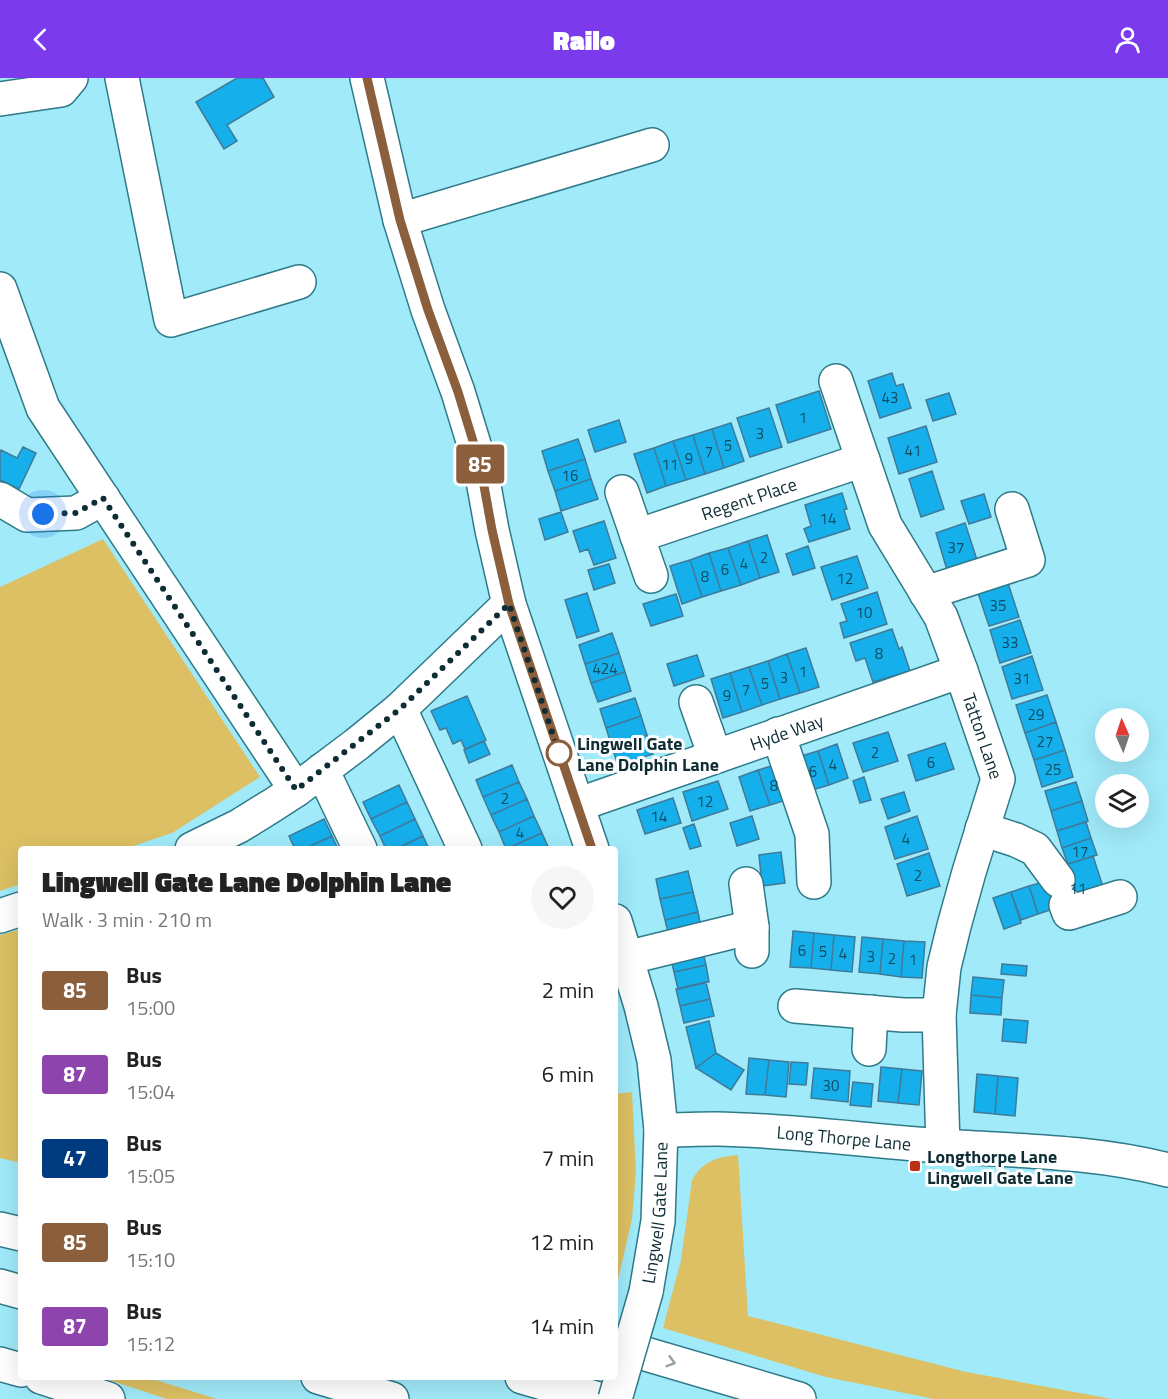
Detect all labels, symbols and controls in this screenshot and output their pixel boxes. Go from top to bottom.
text: Railo [553,19,615,60]
icon: back [24,23,57,56]
icon: person [1111,23,1144,56]
house number: 43 [882,386,898,409]
house number: 1 [799,406,807,429]
house number: 3 [756,422,764,445]
house number: 5 [724,434,732,457]
house number: 41 [905,439,921,462]
house number: 7 [705,440,713,463]
line badge: 85 [453,444,507,484]
house number: 9 [685,447,693,470]
text: 85 [468,448,492,480]
house number: 11 [662,453,678,476]
house number: 16 [562,464,578,487]
street label: Regent Place [698,470,800,527]
your location [28,499,58,529]
house number: 14 [820,507,836,530]
house number: 37 [948,536,964,559]
house number: 2 [760,546,768,569]
house number: 4 [740,552,748,575]
house number: 6 [721,558,729,581]
house number: 8 [701,565,709,588]
house number: 12 [837,567,853,590]
house number: 35 [990,594,1006,617]
house number: 10 [856,601,872,624]
house number: 33 [1002,631,1018,654]
house number: 8 [875,642,883,665]
house number: 424 [592,657,618,680]
house number: 1 [799,660,807,683]
house number: 3 [780,666,788,689]
house number: 31 [1014,667,1030,690]
house number: 5 [761,672,769,695]
house number: 7 [742,678,750,701]
house number: 9 [723,684,731,707]
street label: Tatton Lane [956,689,1010,782]
house number: 29 [1028,703,1044,726]
street label: Hyde Way [746,706,828,757]
north arrow [1095,708,1149,762]
map controls [1095,708,1149,828]
place label: Lingwell Gate Lane Dolphin Lane [577,730,719,778]
house number: 27 [1037,730,1053,753]
marker: Lingwell Gate Lane Dolphin Lane [546,740,572,766]
house number: 2 [871,741,879,764]
house number: 6 [927,751,935,774]
house number: 4 [829,753,837,776]
house number: 25 [1045,758,1061,781]
house number: 6 [809,760,817,783]
house number: 8 [770,774,778,797]
button: layers [1095,774,1149,828]
house number: 2 [501,787,509,810]
house number: 12 [697,790,713,813]
house number: 14 [651,805,667,828]
house number: 4 [516,821,524,844]
house number: 4 [902,827,910,850]
house number: 17 [1072,840,1088,863]
text: Lingwell Gate Lane Dolphin Lane [42,860,451,903]
house number: 2 [914,864,922,887]
button: heart [531,866,594,929]
house number: 11 [1070,877,1086,900]
text: Walk · 3 min · 210 m [42,904,212,935]
house number: 6 [798,939,806,962]
house number: 5 [819,940,827,963]
house number: 4 [839,942,847,965]
house number: 3 [867,945,875,968]
house number: 2 [888,947,896,970]
house number: 1 [909,948,917,971]
text: Bus [126,958,162,992]
text: 2 min [542,973,594,1007]
text: 85 [63,974,87,1006]
text: 15:00 [126,992,175,1023]
text: Bus [126,1042,162,1076]
text: 6 min [542,1057,594,1091]
text: 87 [63,1058,87,1090]
house number: 30 [823,1074,839,1097]
text: 15:04 [126,1076,175,1107]
street label: Long Thorpe Lane [776,1118,912,1157]
text: Bus [126,1126,162,1160]
text: 7 min [542,1141,594,1175]
street label: Lingwell Gate Lane [634,1141,674,1286]
text: 47 [63,1142,87,1174]
place label: Longthorpe Lane Lingwell Gate Lane [927,1143,1073,1191]
marker: Longthorpe Lane Lingwell Gate Lane [908,1159,922,1173]
text: 15:05 [126,1160,175,1191]
text: Bus [126,1210,162,1244]
text: 12 min [529,1225,594,1259]
text: 85 [63,1226,87,1258]
text: 15:10 [126,1244,175,1275]
text: Bus [126,1294,162,1328]
text: 14 min [529,1309,594,1343]
text: 87 [63,1310,87,1342]
text: 15:12 [126,1328,175,1359]
one-way arrow [665,1355,676,1367]

